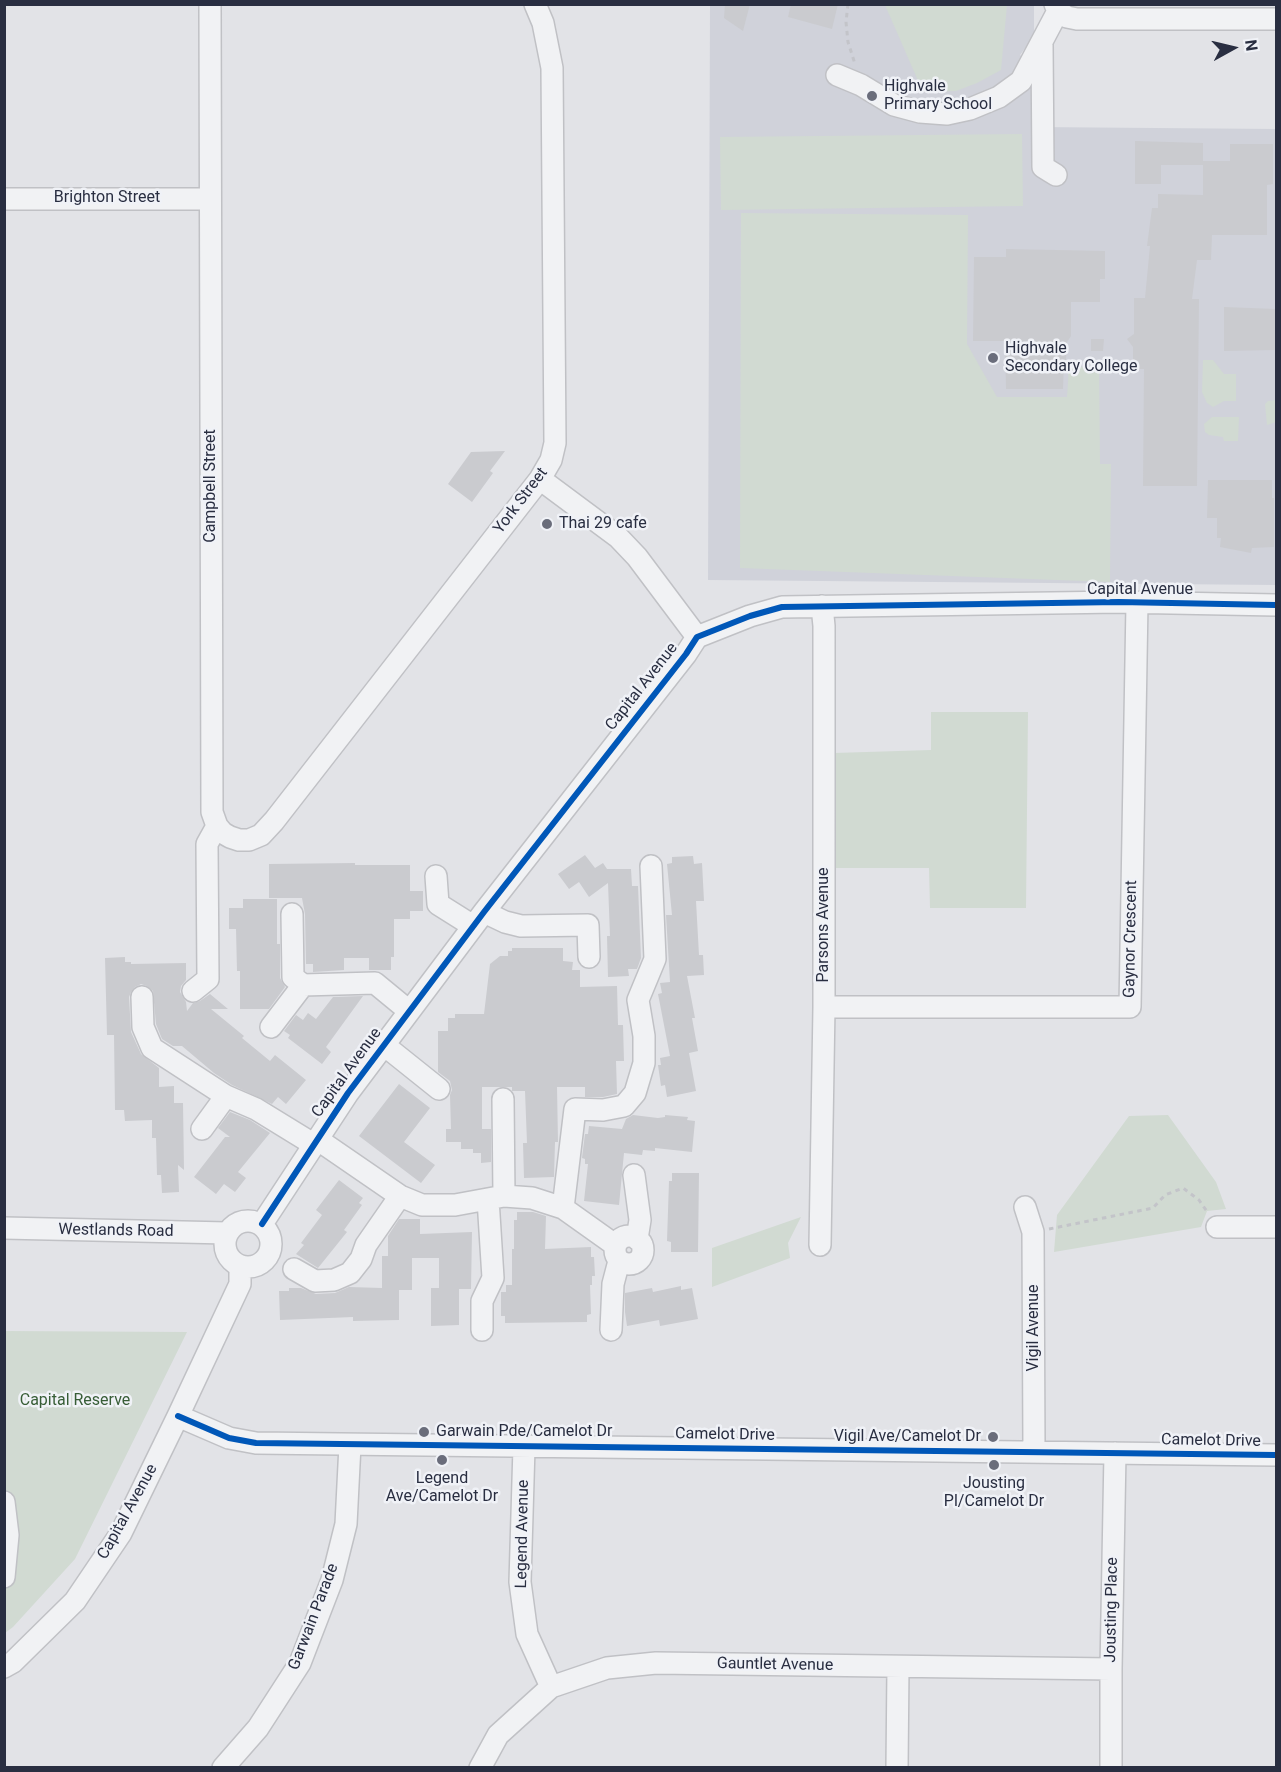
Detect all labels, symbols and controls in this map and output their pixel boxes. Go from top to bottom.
north arrow [1203,18,1263,78]
text: N [1241,39,1262,52]
place label: Highvale Primary School [884,77,992,115]
marker: Highvale Primary School [865,89,879,103]
street label: Brighton Street [54,188,160,208]
place label: Highvale Secondary College [1005,339,1137,377]
marker: Highvale Secondary College [986,351,1000,365]
street label: Campbell Street [201,429,221,543]
street label: York Street [490,464,552,538]
place label: Thai 29 cafe [559,514,647,534]
marker: Thai 29 cafe [540,517,554,531]
street label: Capital Avenue [1087,580,1193,600]
street label: Capital Avenue [602,639,682,735]
street label: Parsons Avenue [814,868,834,982]
street label: Gaynor Crescent [1120,880,1142,998]
street label: Capital Avenue [308,1024,386,1122]
street label: Westlands Road [58,1220,174,1242]
street label: Vigil Avenue [1024,1284,1044,1372]
park label: Capital Reserve [20,1391,130,1411]
place label: Garwain Pde/Camelot Dr [436,1422,612,1442]
marker: Garwain Pde/Camelot Dr [417,1425,431,1439]
street label: Camelot Drive [675,1425,775,1445]
place label: Vigil Ave/Camelot Dr [834,1427,981,1447]
marker: Vigil Ave/Camelot Dr [986,1430,1000,1444]
street label: Camelot Drive [1161,1431,1261,1451]
marker: Legend Ave/Camelot Dr [435,1453,449,1467]
marker: Jousting Pl/Camelot Dr [987,1458,1001,1472]
street label: Capital Avenue [94,1461,162,1563]
place label: Legend Ave/Camelot Dr [386,1469,498,1507]
place label: Jousting Pl/Camelot Dr [944,1474,1044,1512]
street label: Legend Avenue [512,1479,534,1589]
street label: Jousting Place [1101,1557,1123,1663]
street label: Garwain Parade [285,1561,343,1673]
street label: Gauntlet Avenue [717,1654,833,1676]

